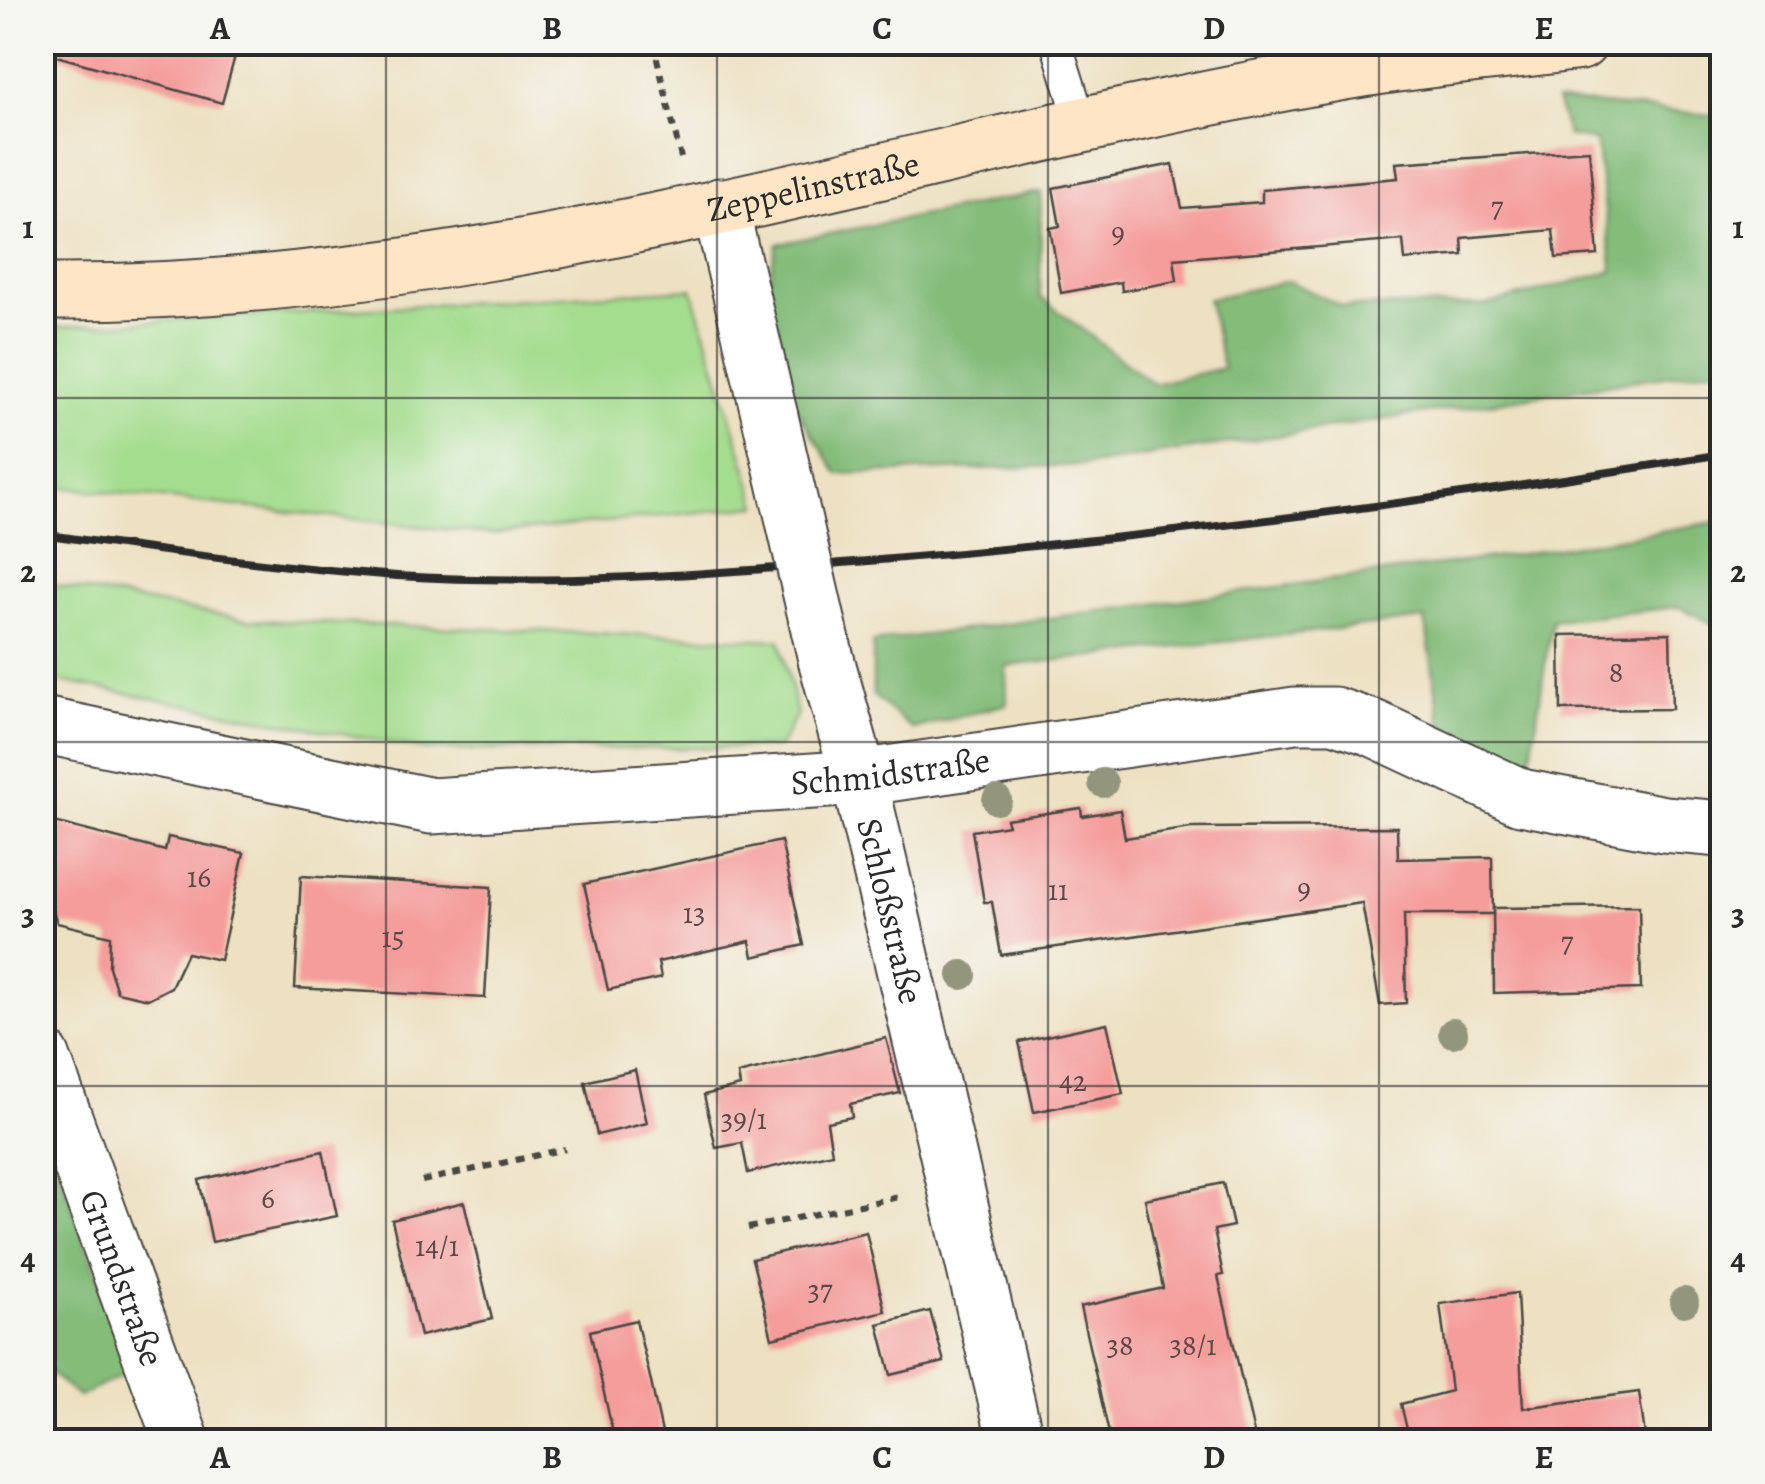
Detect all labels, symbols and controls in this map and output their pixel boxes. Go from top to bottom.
text: A [209,6,231,50]
text: B [542,6,562,50]
text: C [872,6,892,50]
text: D [1203,6,1225,50]
text: E [1534,6,1554,50]
street label: Zeppelinstraße [702,139,924,234]
house number: 7 [1491,187,1504,227]
text: 1 [22,205,34,249]
text: 1 [1732,205,1744,249]
house number: 9 [1111,213,1125,253]
text: 2 [20,549,36,593]
text: 2 [1730,549,1746,593]
house number: 8 [1609,652,1623,692]
street label: Schmidstraße [789,735,993,806]
street label: Schloßstraße [845,813,936,1009]
house number: 16 [187,857,211,897]
house number: 9 [1297,869,1311,909]
house number: 11 [1048,870,1068,910]
text: 3 [21,892,35,936]
text: 3 [1731,892,1745,936]
house number: 13 [683,893,705,933]
house number: 15 [381,917,405,957]
house number: 7 [1561,922,1574,962]
house number: 42 [1059,1061,1087,1101]
house number: 39/1 [721,1099,767,1139]
house number: 6 [261,1178,275,1218]
street label: Grundstraße [68,1183,176,1373]
house number: 14/1 [415,1226,459,1266]
text: 4 [20,1236,36,1280]
text: 4 [1730,1236,1746,1280]
house number: 37 [807,1270,833,1310]
house number: 38 [1106,1325,1134,1365]
house number: 38/1 [1169,1325,1217,1365]
text: A [209,1435,231,1479]
text: B [542,1435,562,1479]
text: C [872,1435,892,1479]
text: D [1203,1435,1225,1479]
text: E [1534,1435,1554,1479]

